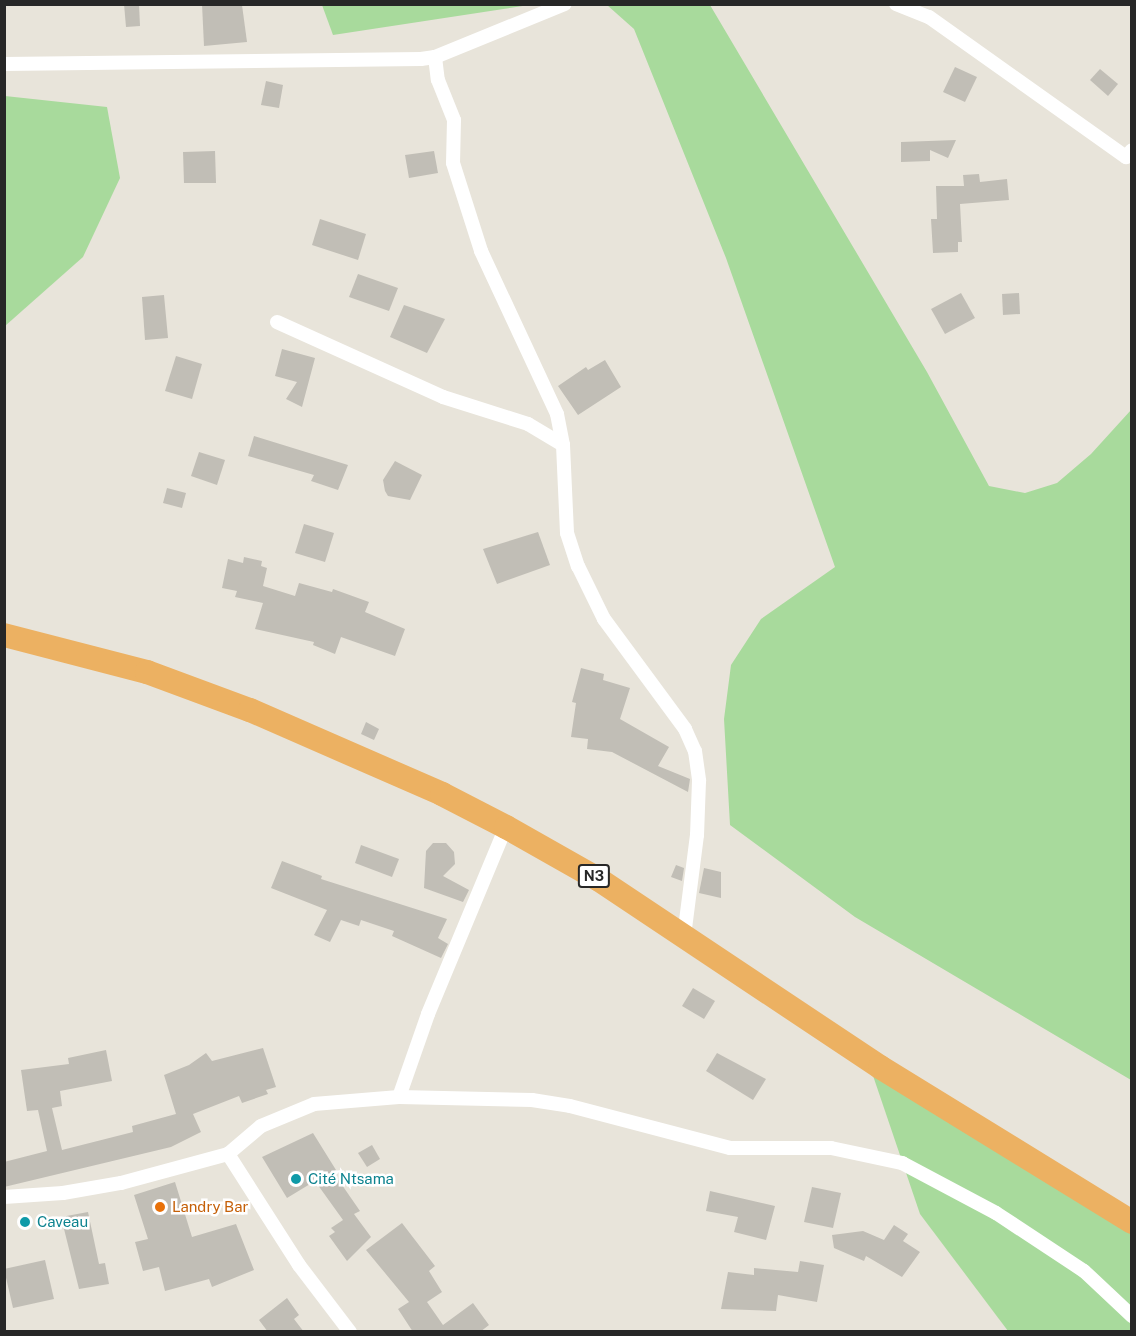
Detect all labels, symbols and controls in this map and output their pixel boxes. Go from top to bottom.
road number: N3 [578,865,610,887]
place label: Cité Ntsama [308,1170,394,1188]
marker: Cité Ntsama [289,1172,303,1186]
place label: Landry Bar [172,1198,248,1216]
marker: Landry Bar [153,1200,167,1214]
place label: Caveau [37,1213,88,1231]
marker: Caveau [18,1215,32,1229]

